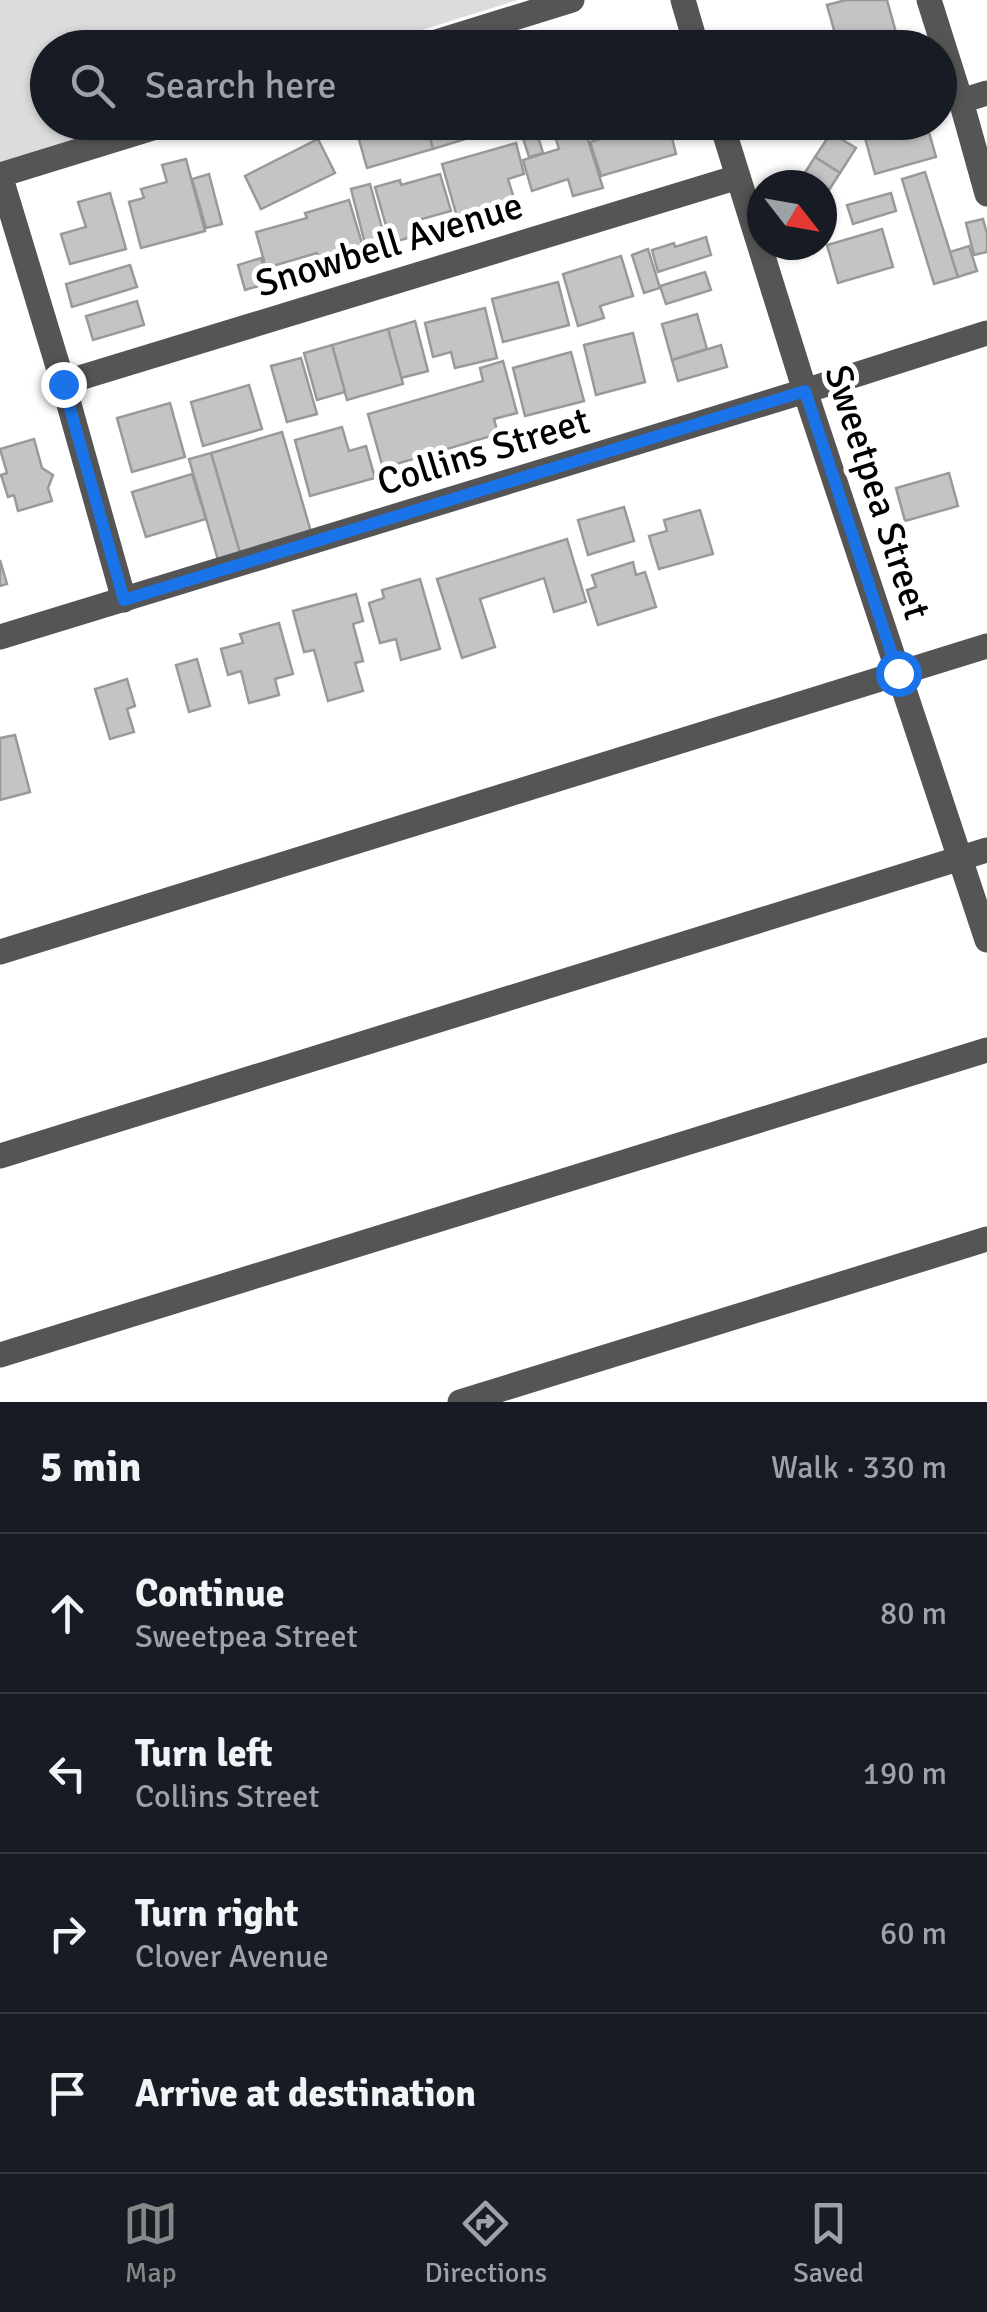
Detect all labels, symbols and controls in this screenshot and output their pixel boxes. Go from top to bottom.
search box [30,30,957,140]
icon: search [65,58,120,113]
text: Search here [145,62,337,109]
north arrow [747,170,837,260]
street label: Snowbell Avenue [250,182,528,307]
street label: Sweetpea Street [814,359,941,625]
route end [41,362,87,408]
street label: Collins Street [371,397,595,506]
route start [876,651,922,697]
text: 5 min [40,1442,141,1493]
text: Walk · 330 m [771,1448,947,1487]
text: Continue [135,1570,285,1617]
icon: ahead [40,1586,95,1641]
text: 80 m [880,1594,947,1633]
text: Sweetpea Street [135,1617,358,1656]
text: Turn left [135,1730,273,1777]
icon: left [40,1746,95,1801]
text: 190 m [863,1754,947,1793]
text: Collins Street [135,1777,320,1816]
text: Turn right [135,1890,299,1937]
icon: right [40,1906,95,1961]
text: 60 m [880,1914,947,1953]
text: Clover Avenue [135,1937,329,1976]
icon: arrive [40,2066,95,2121]
text: Arrive at destination [135,2070,476,2117]
tab: Map [123,2196,178,2290]
tab: Directions [425,2196,547,2290]
tab: Saved [793,2196,864,2290]

